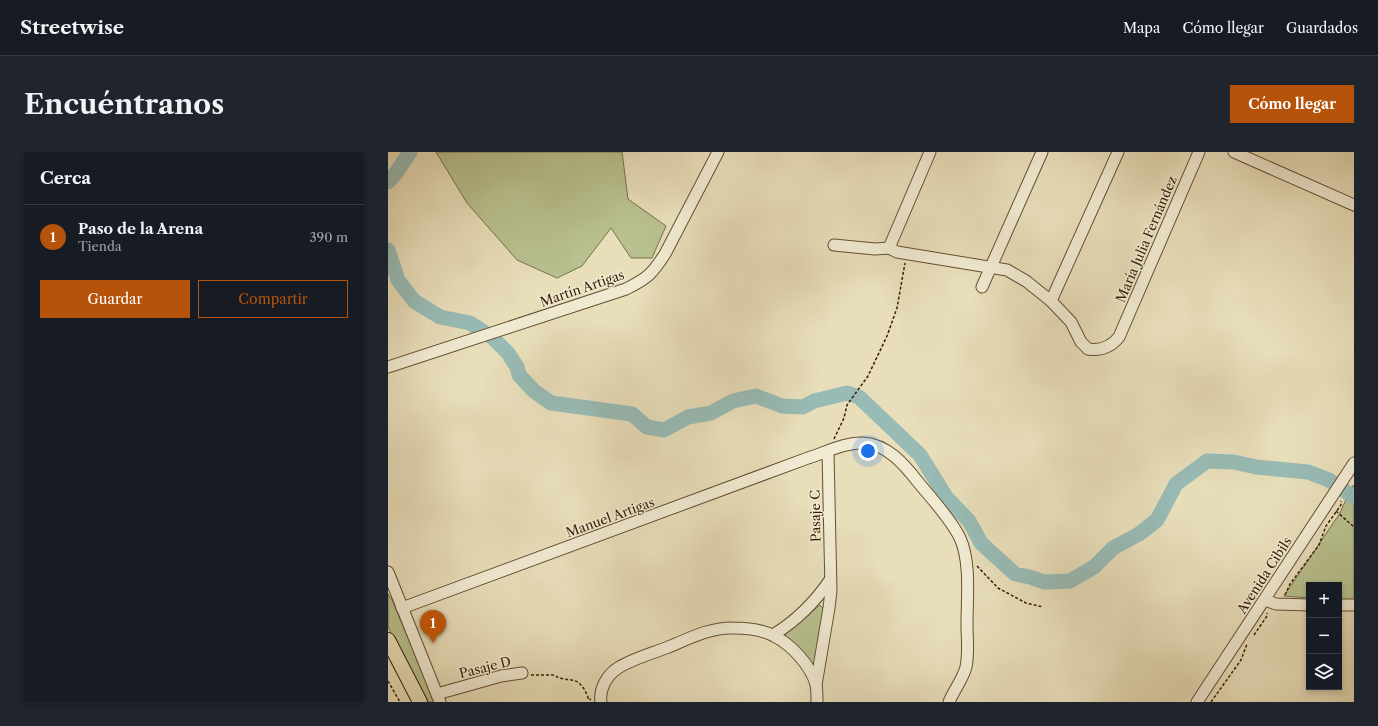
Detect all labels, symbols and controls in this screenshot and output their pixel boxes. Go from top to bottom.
text: Streetwise [20,16,124,39]
text: Mapa [1123,19,1160,37]
text: Cómo llegar [1182,19,1264,37]
text: Guardados [1286,19,1358,37]
button: Cómo llegar [1230,85,1354,123]
text: Encuéntranos [24,87,224,121]
text: Cerca [40,168,91,188]
street label: María Julia Fernández [1112,173,1180,305]
text: Paso de la Arena [78,219,203,238]
text: 1 [50,229,56,245]
text: 390 m [309,229,348,245]
text: Tienda [78,238,122,254]
street label: Martín Artigas [538,266,627,310]
button: Guardar [40,280,190,318]
button: Compartir [198,280,348,318]
your location [858,441,878,461]
street label: Pasaje C [807,490,823,542]
street label: Manuel Artigas [564,493,657,540]
street label: Avenida Cibils [1233,533,1295,617]
map controls [1306,582,1342,690]
button: + [1306,582,1342,618]
pin: 1 [420,610,446,643]
button: − [1306,618,1342,654]
street label: Pasaje D [457,653,513,681]
button: layers [1306,654,1342,690]

